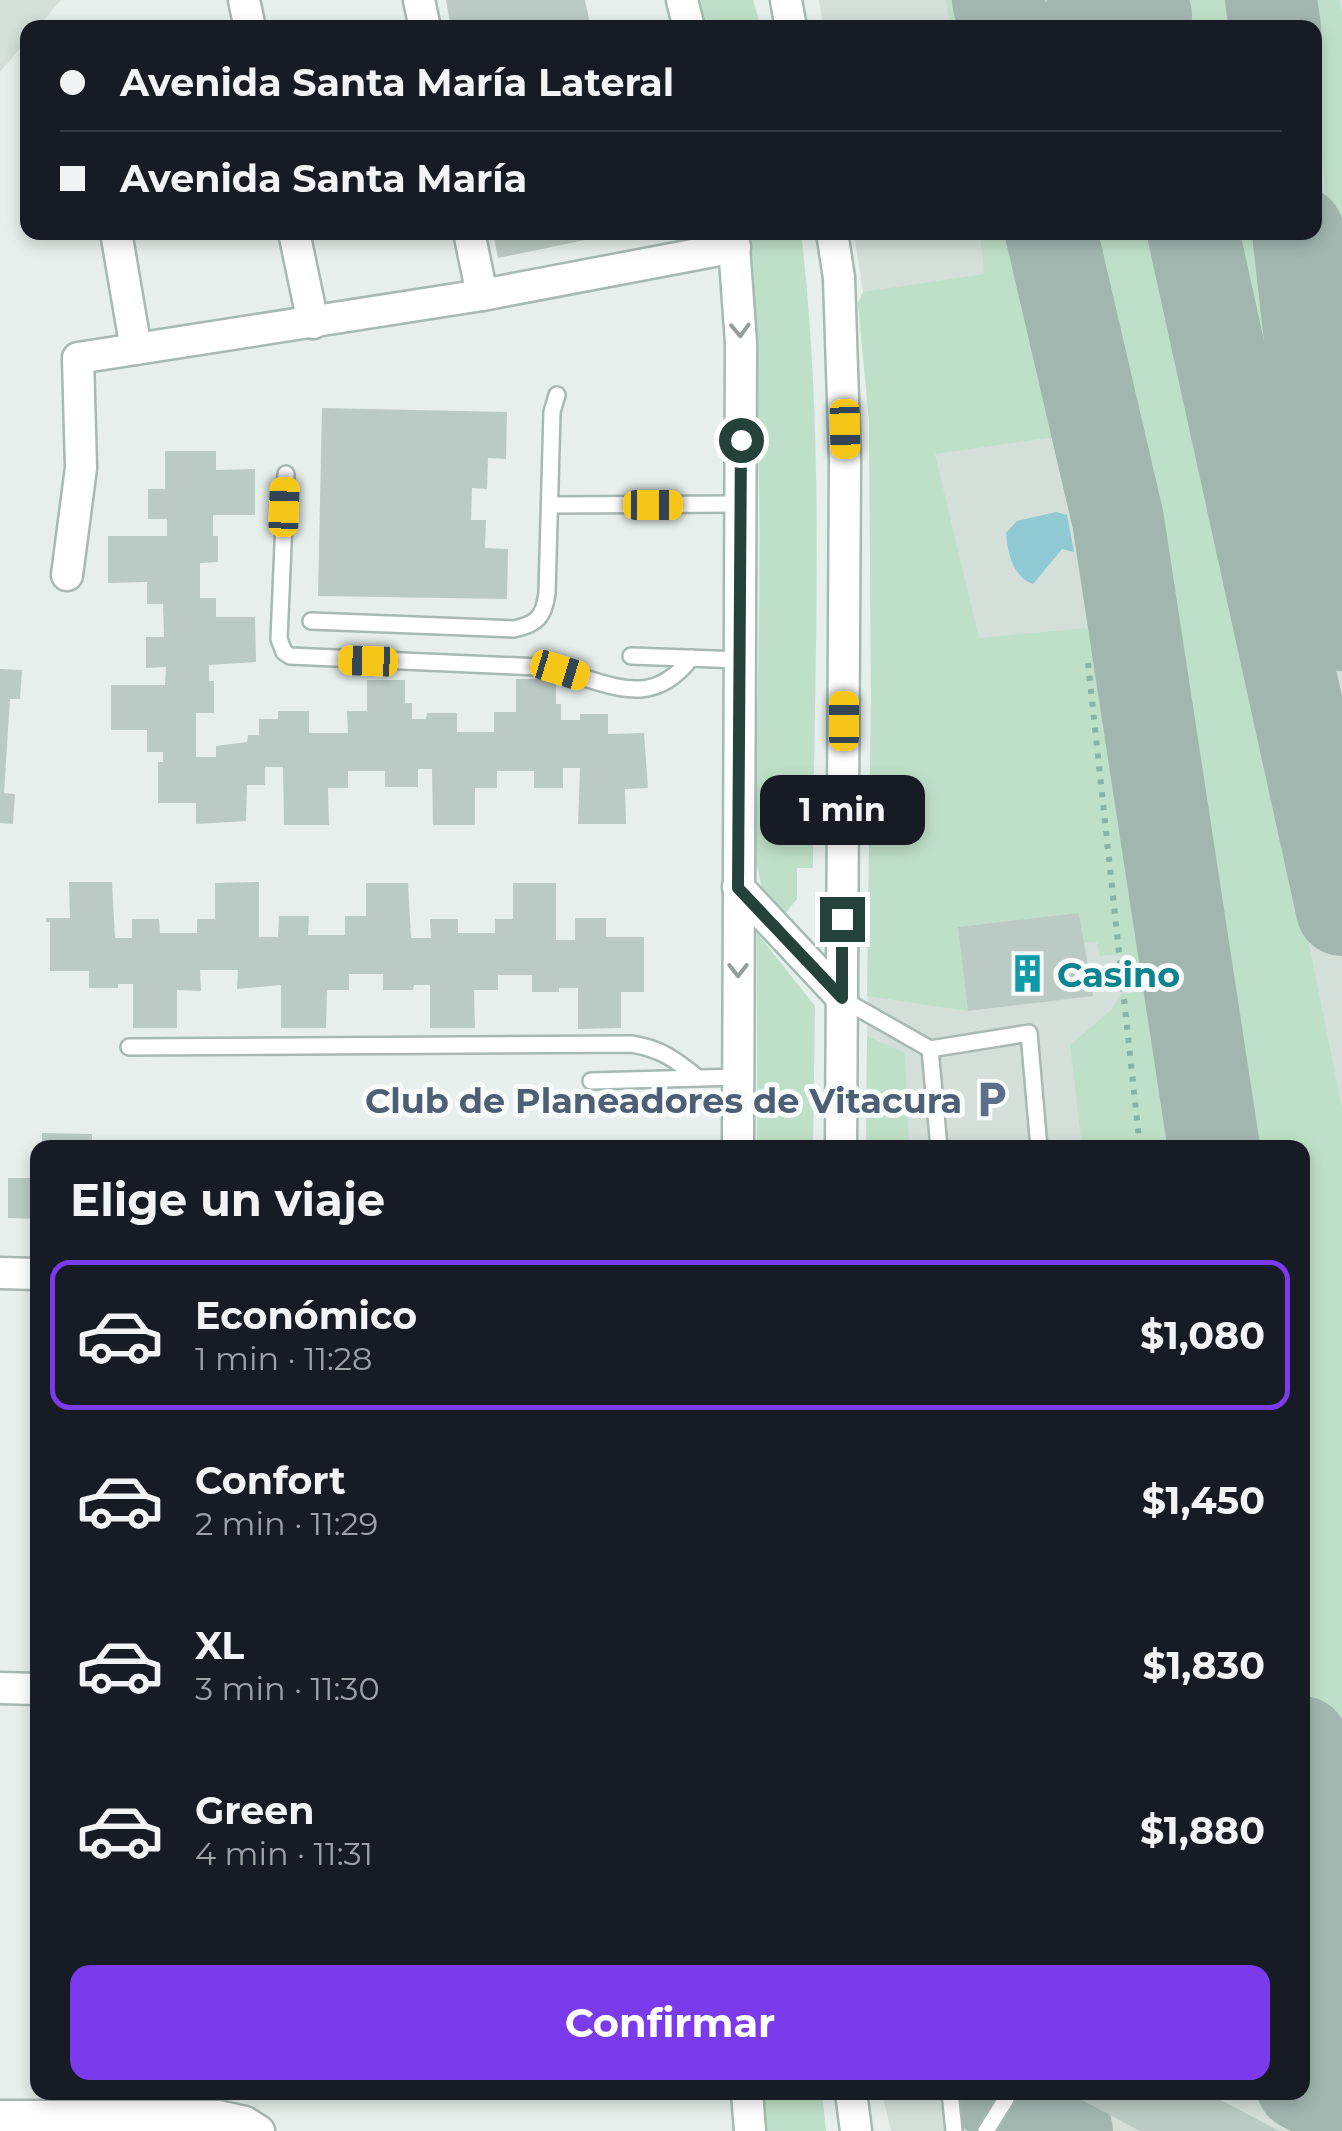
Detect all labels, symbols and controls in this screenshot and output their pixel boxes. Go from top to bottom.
text: Avenida Santa María Lateral [120,59,674,106]
text: Avenida Santa María [120,155,527,202]
one-way arrow [729,322,750,338]
car [829,399,861,459]
route start [719,418,764,463]
car [268,476,300,538]
car [623,490,683,520]
car [337,645,399,677]
car [527,647,593,693]
car [829,691,859,751]
callout: 1 min [760,774,924,844]
text: 1 min [799,790,886,829]
route end [820,897,865,942]
building icon: Casino [1006,953,1048,995]
place label: Casino [1057,953,1180,996]
one-way arrow [727,962,749,978]
place label: Club de Planeadores de Vitacura [365,1079,962,1122]
parking icon: Club de Planeadores de Vitacura [971,1079,1013,1121]
text: Elige un viaje [70,1172,385,1227]
icon: car [75,1290,165,1380]
text: Económico [195,1292,417,1339]
text: $1,080 [1140,1312,1265,1359]
text: 1 min · 11:28 [195,1339,372,1378]
icon: car [75,1455,165,1545]
text: Confort [195,1457,346,1504]
text: $1,450 [1142,1477,1265,1524]
text: 2 min · 11:29 [195,1504,378,1543]
icon: car [75,1620,165,1710]
text: XL [195,1622,244,1669]
text: $1,830 [1143,1642,1265,1689]
text: 3 min · 11:30 [195,1669,380,1708]
icon: car [75,1785,165,1875]
text: Green [195,1787,315,1834]
text: $1,880 [1140,1807,1265,1854]
text: 4 min · 11:31 [195,1834,373,1873]
button: Confirmar [70,1965,1270,2080]

